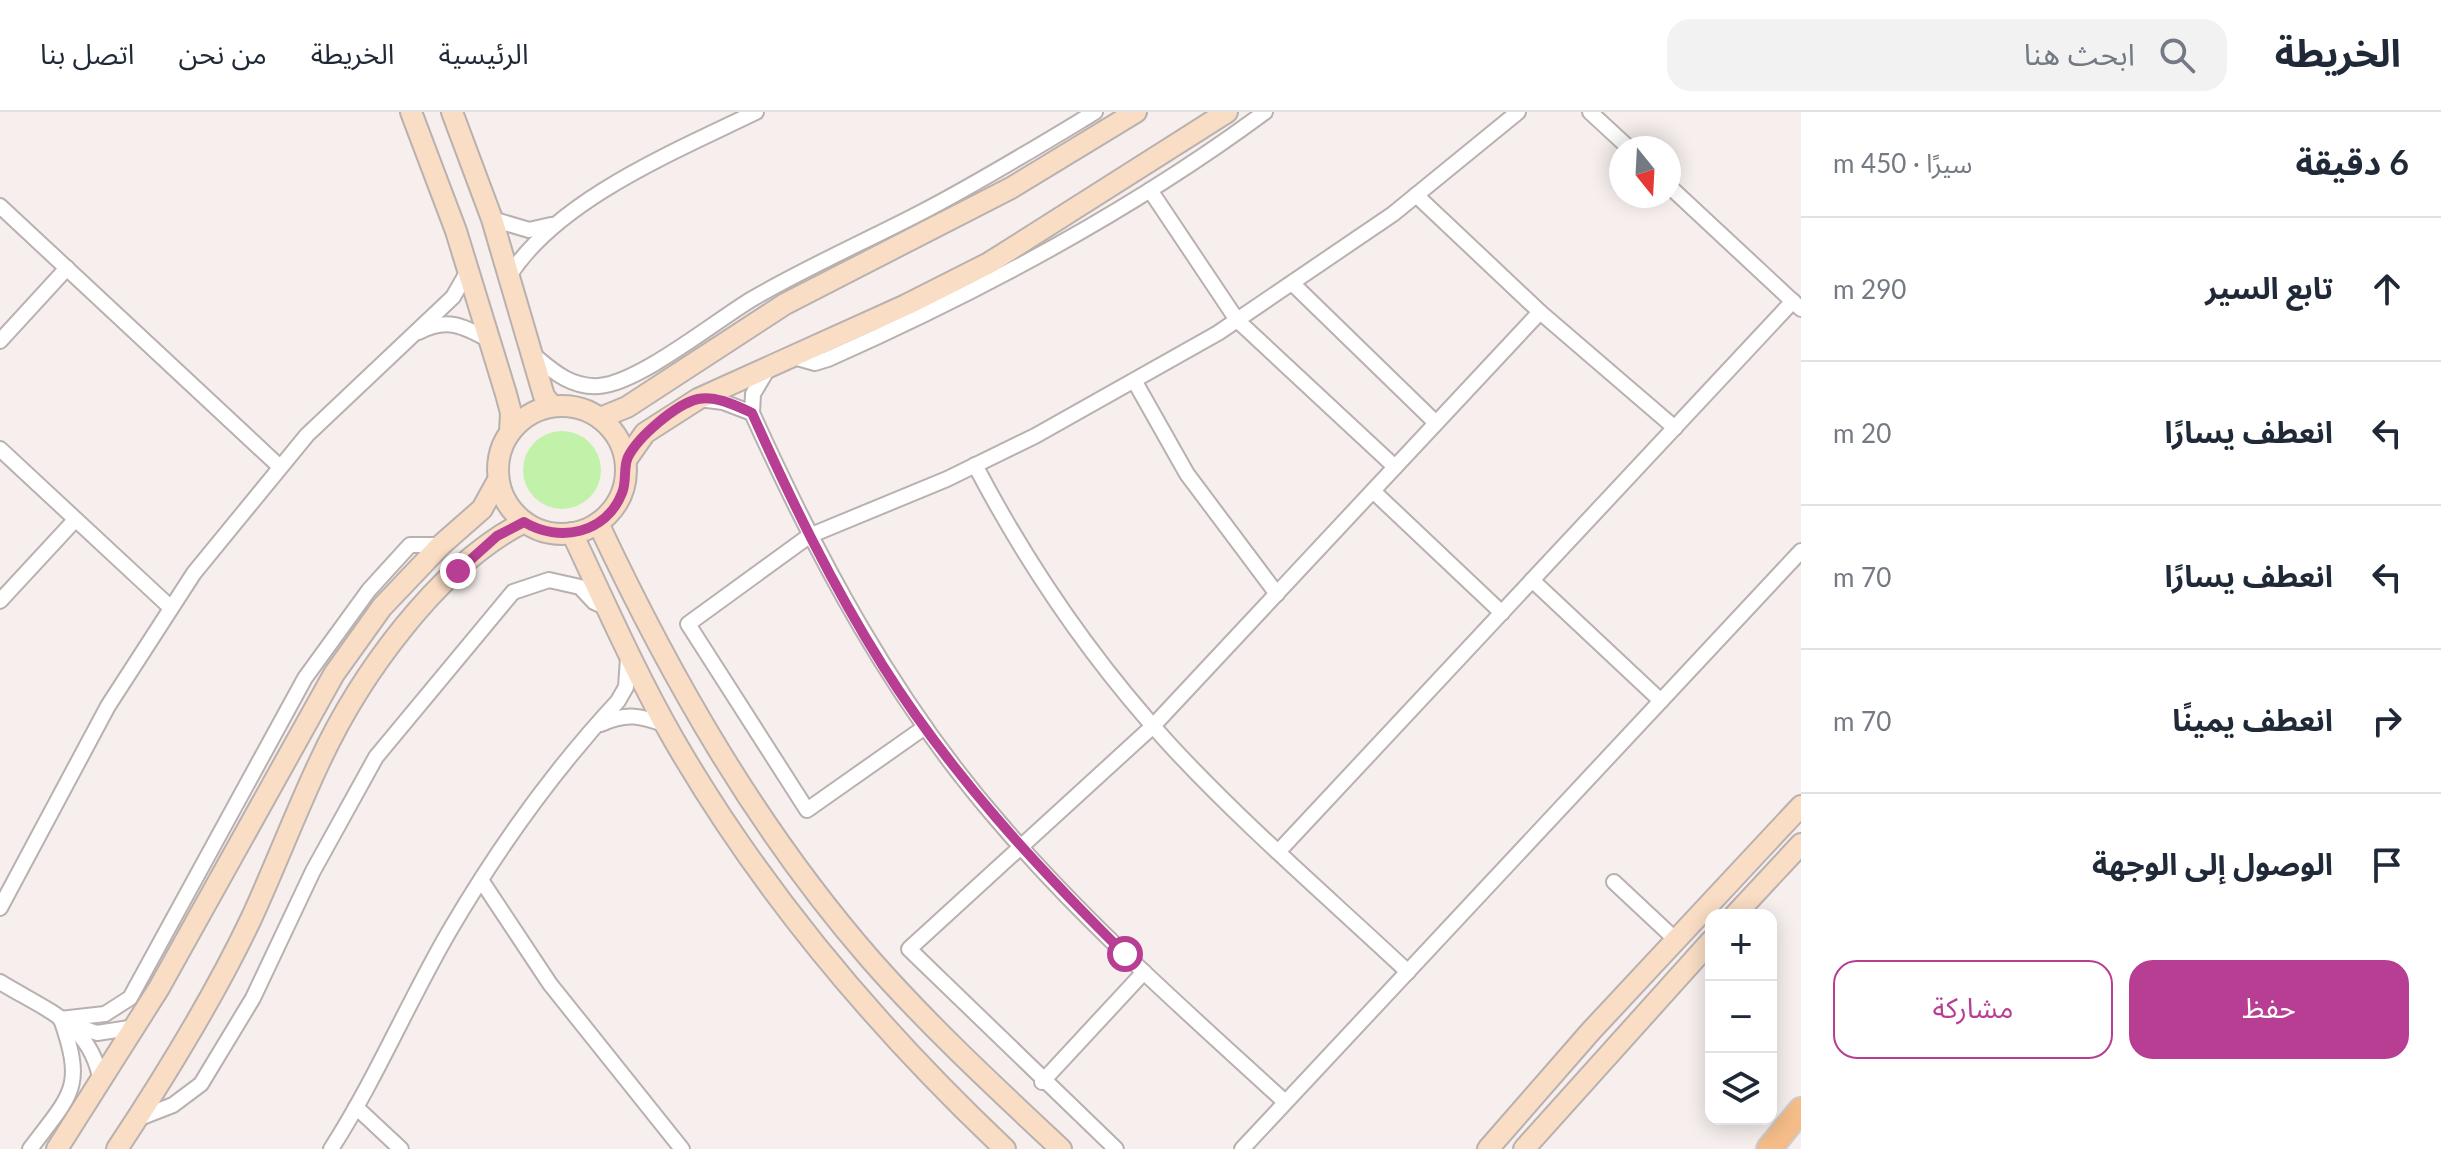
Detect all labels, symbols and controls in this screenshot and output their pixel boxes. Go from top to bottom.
search box [1667,19,2227,91]
text: الخريطة [2275,29,2401,75]
icon: search [2155,33,2199,77]
text: ابحث هنا [2024,35,2135,71]
text: اتصل بنا [40,36,135,70]
text: من نحن [179,36,267,70]
text: الخريطة [311,36,395,70]
text: الرئيسية [439,36,529,70]
north arrow [1609,136,1681,208]
text: 6 دقيقة [2295,141,2409,182]
text: سيرًا · 450 m [1833,147,1972,179]
icon: ahead [2365,267,2409,311]
text: تابع السير [2205,269,2333,305]
text: 290 m [1833,273,1906,305]
icon: left [2365,411,2409,455]
text: انعطف يسارًا [2165,413,2333,449]
text: 20 m [1833,417,1891,449]
route end [440,553,476,589]
icon: left [2365,555,2409,599]
text: انعطف يسارًا [2165,557,2333,593]
text: 70 m [1833,561,1891,593]
icon: right [2365,699,2409,743]
text: انعطف يمينًا [2172,701,2333,737]
text: 70 m [1833,705,1891,737]
icon: arrive [2365,843,2409,887]
text: الوصول إلى الوجهة [2092,845,2333,881]
map controls [1705,909,1777,1125]
button: + [1705,909,1777,981]
route start [1107,936,1143,972]
button: مشاركة [1833,960,2113,1059]
button: حفظ [2129,960,2409,1059]
button: − [1705,981,1777,1053]
button: layers [1705,1053,1777,1125]

